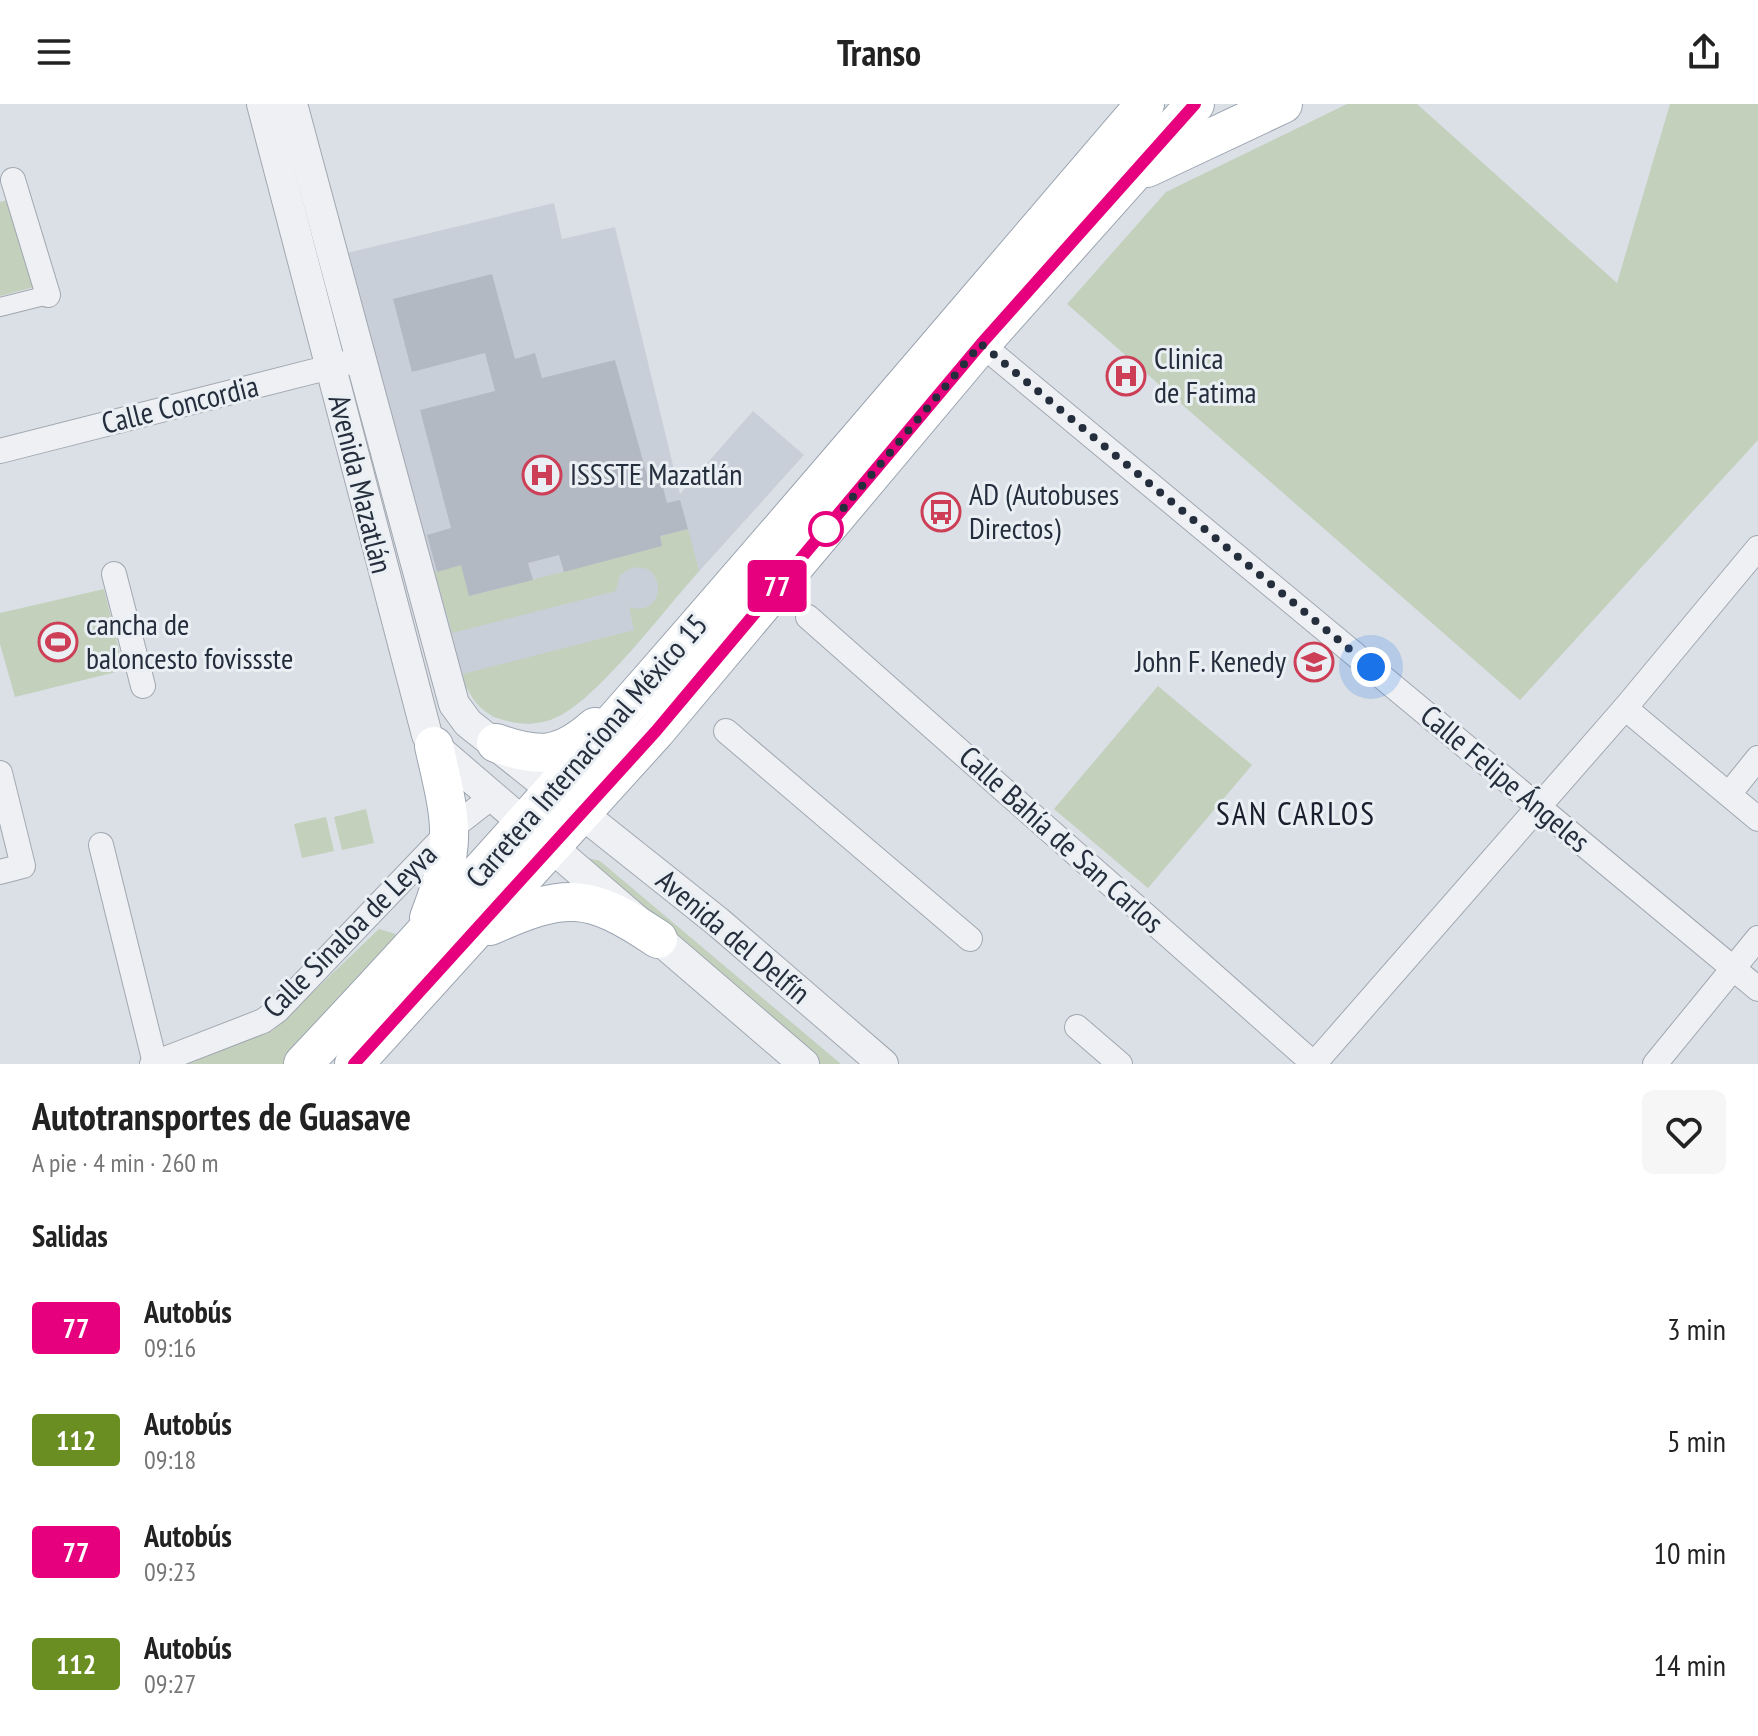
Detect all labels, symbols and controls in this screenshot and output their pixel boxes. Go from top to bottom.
text: Transo [837,29,921,76]
icon: menu [32,30,76,74]
icon: share [1682,30,1726,74]
place label: Clinica de Fatima [1154,338,1256,411]
hospital icon: Clinica de Fatima [1105,355,1147,397]
street label: Calle Concordia [97,365,262,442]
street label: Avenida Mazatlán [320,390,402,577]
hospital icon: ISSSTE Mazatlán [521,454,563,496]
place label: ISSSTE Mazatlán [570,454,742,493]
place label: AD (Autobuses Directos) [969,474,1119,547]
bus stop icon: AD (Autobuses Directos) [920,491,962,533]
unlabelled marker [809,512,843,546]
line badge: 77 [741,560,813,612]
text: 77 [764,567,790,604]
place label: cancha de baloncesto fovissste [86,604,293,677]
street label: Carretera Internacional México 15 [456,605,715,895]
sports icon: cancha de baloncesto fovissste [37,621,79,663]
place label: John F. Kenedy [1134,641,1287,680]
school or university icon: John F. Kenedy [1293,641,1335,683]
your location [1351,647,1391,687]
street label: Calle Felipe Ángeles [1413,696,1599,860]
street label: Calle Bahía de San Carlos [952,737,1172,941]
district label: SAN CARLOS [1216,792,1376,834]
street label: Calle Sinaloa de Leyva [253,834,444,1025]
street label: Avenida del Delfín [649,860,819,1012]
button: heart [1642,1090,1726,1174]
text: Autotransportes de Guasave [32,1091,411,1140]
text: A pie · 4 min · 260 m [32,1146,219,1179]
text: Salidas [32,1216,108,1255]
text: Autobús [144,1292,232,1331]
text: 77 [63,1309,89,1346]
text: 3 min [1667,1309,1726,1348]
text: 09:16 [144,1331,196,1364]
text: Autobús [144,1404,232,1443]
text: 112 [56,1421,96,1458]
text: 5 min [1667,1421,1726,1460]
text: 09:18 [144,1443,196,1476]
text: Autobús [144,1516,232,1555]
text: 77 [63,1533,89,1570]
text: 10 min [1653,1533,1726,1572]
text: 09:23 [144,1555,196,1588]
text: Autobús [144,1628,232,1667]
text: 112 [56,1645,96,1682]
text: 14 min [1653,1645,1726,1684]
text: 09:27 [144,1667,196,1700]

